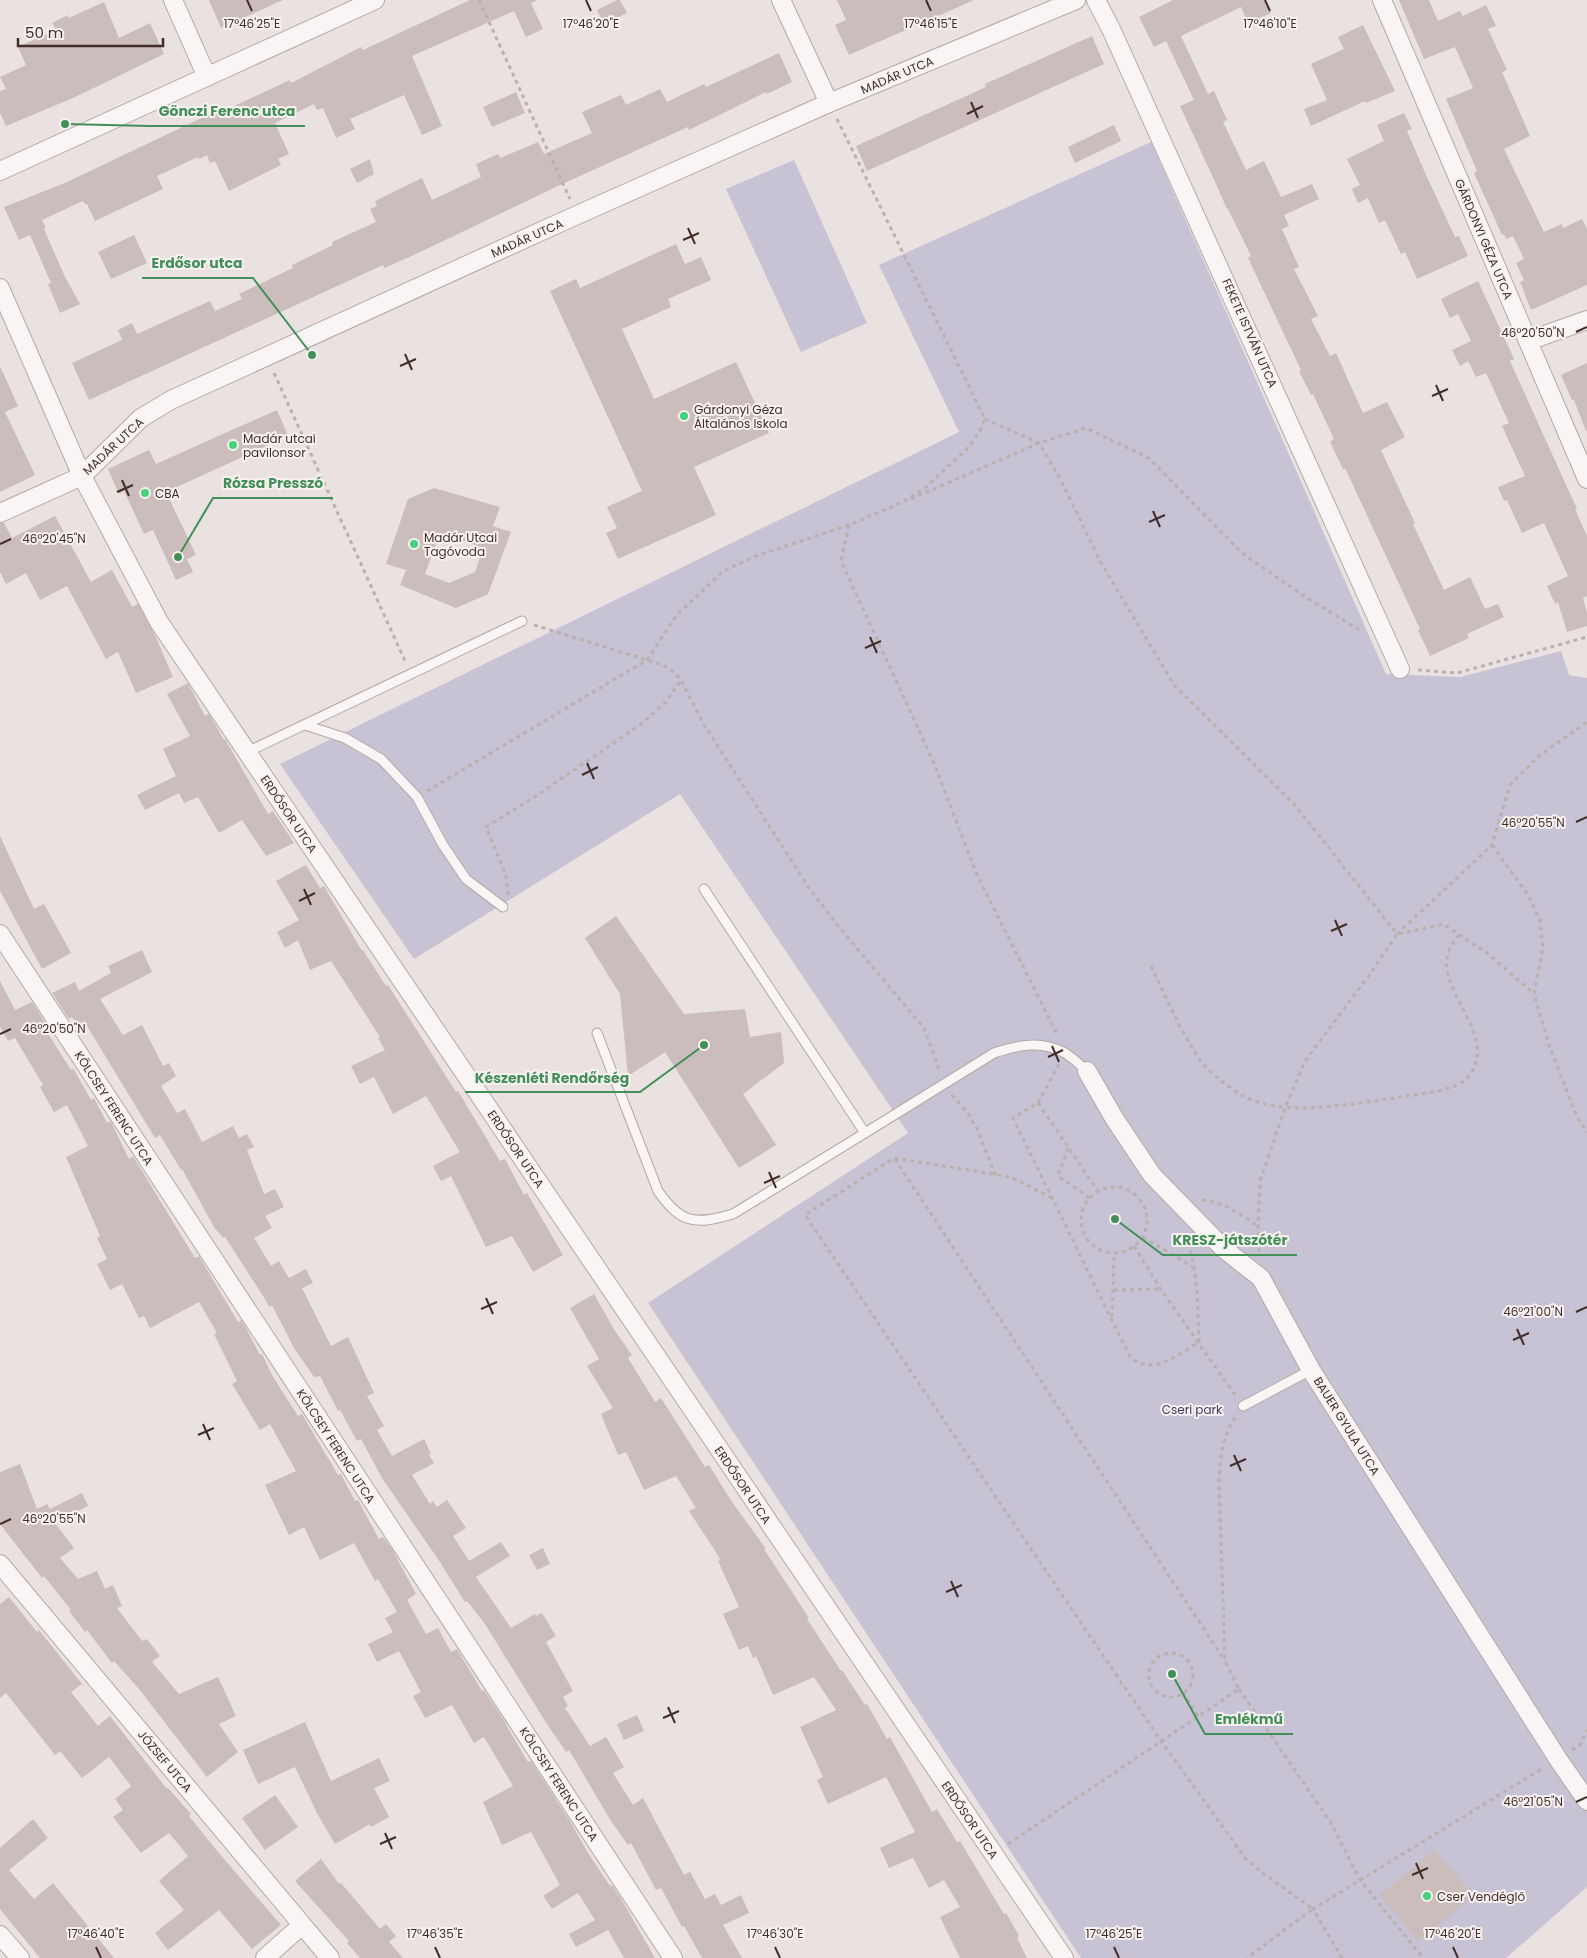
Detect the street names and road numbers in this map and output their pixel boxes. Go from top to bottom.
street label: MADÁR UTCA [858,52,936,98]
street label: GÁRDONYI GÉZA UTCA [1451,176,1517,302]
street label: MADÁR UTCA [488,214,566,262]
street label: FEKETE ISTVÁN UTCA [1218,276,1282,390]
street label: MADÁR UTCA [79,413,147,479]
street label: ERDŐSOR UTCA [257,772,321,856]
street label: KÖLCSEY FERENC UTCA [71,1048,157,1168]
street label: ERDŐSOR UTCA [484,1107,548,1191]
street label: BAUER GYULA UTCA [1310,1374,1384,1478]
street label: KÖLCSEY FERENC UTCA [293,1386,379,1506]
street label: ERDŐSOR UTCA [711,1443,775,1527]
street label: KÖLCSEY FERENC UTCA [516,1724,602,1844]
street label: JÓZSEF UTCA [134,1726,196,1796]
street label: ERDŐSOR UTCA [938,1778,1002,1862]

